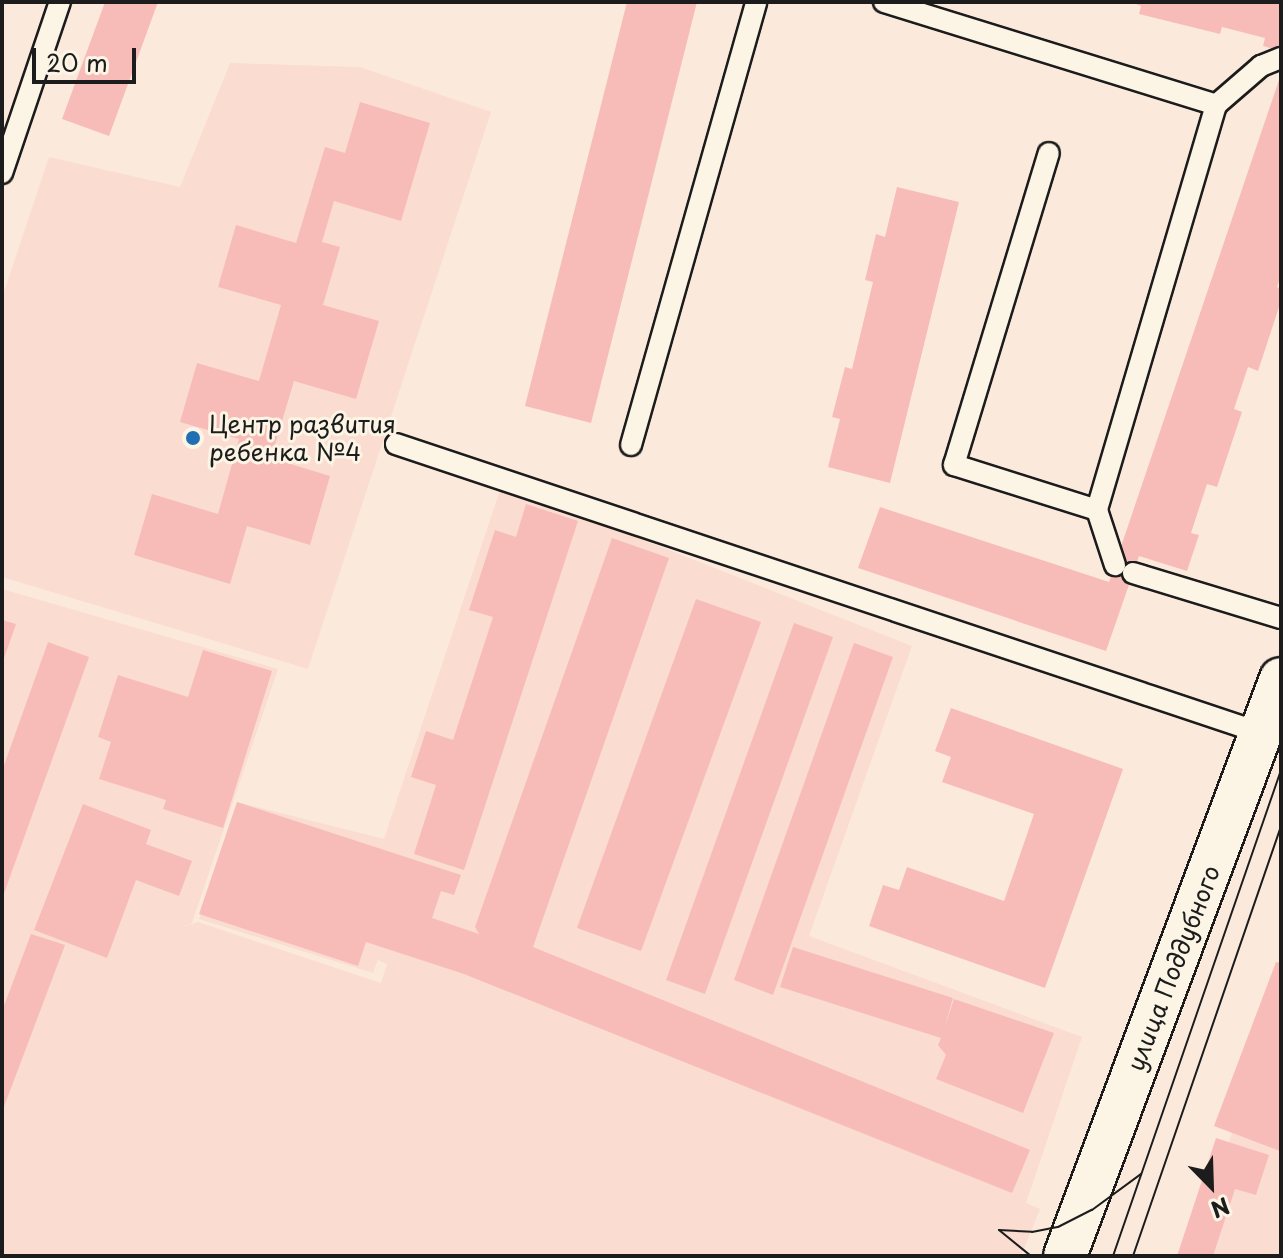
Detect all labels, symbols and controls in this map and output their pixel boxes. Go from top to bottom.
scale bar [36,32,140,82]
text: 20 m [46,44,108,80]
place label: Центр развития ребенка №4 [209,410,397,466]
marker: Центр развития ребенка №4 [184,429,202,447]
street label: улица Поддубного [1120,861,1226,1075]
north arrow [1171,1146,1251,1226]
text: N [1206,1190,1235,1227]

